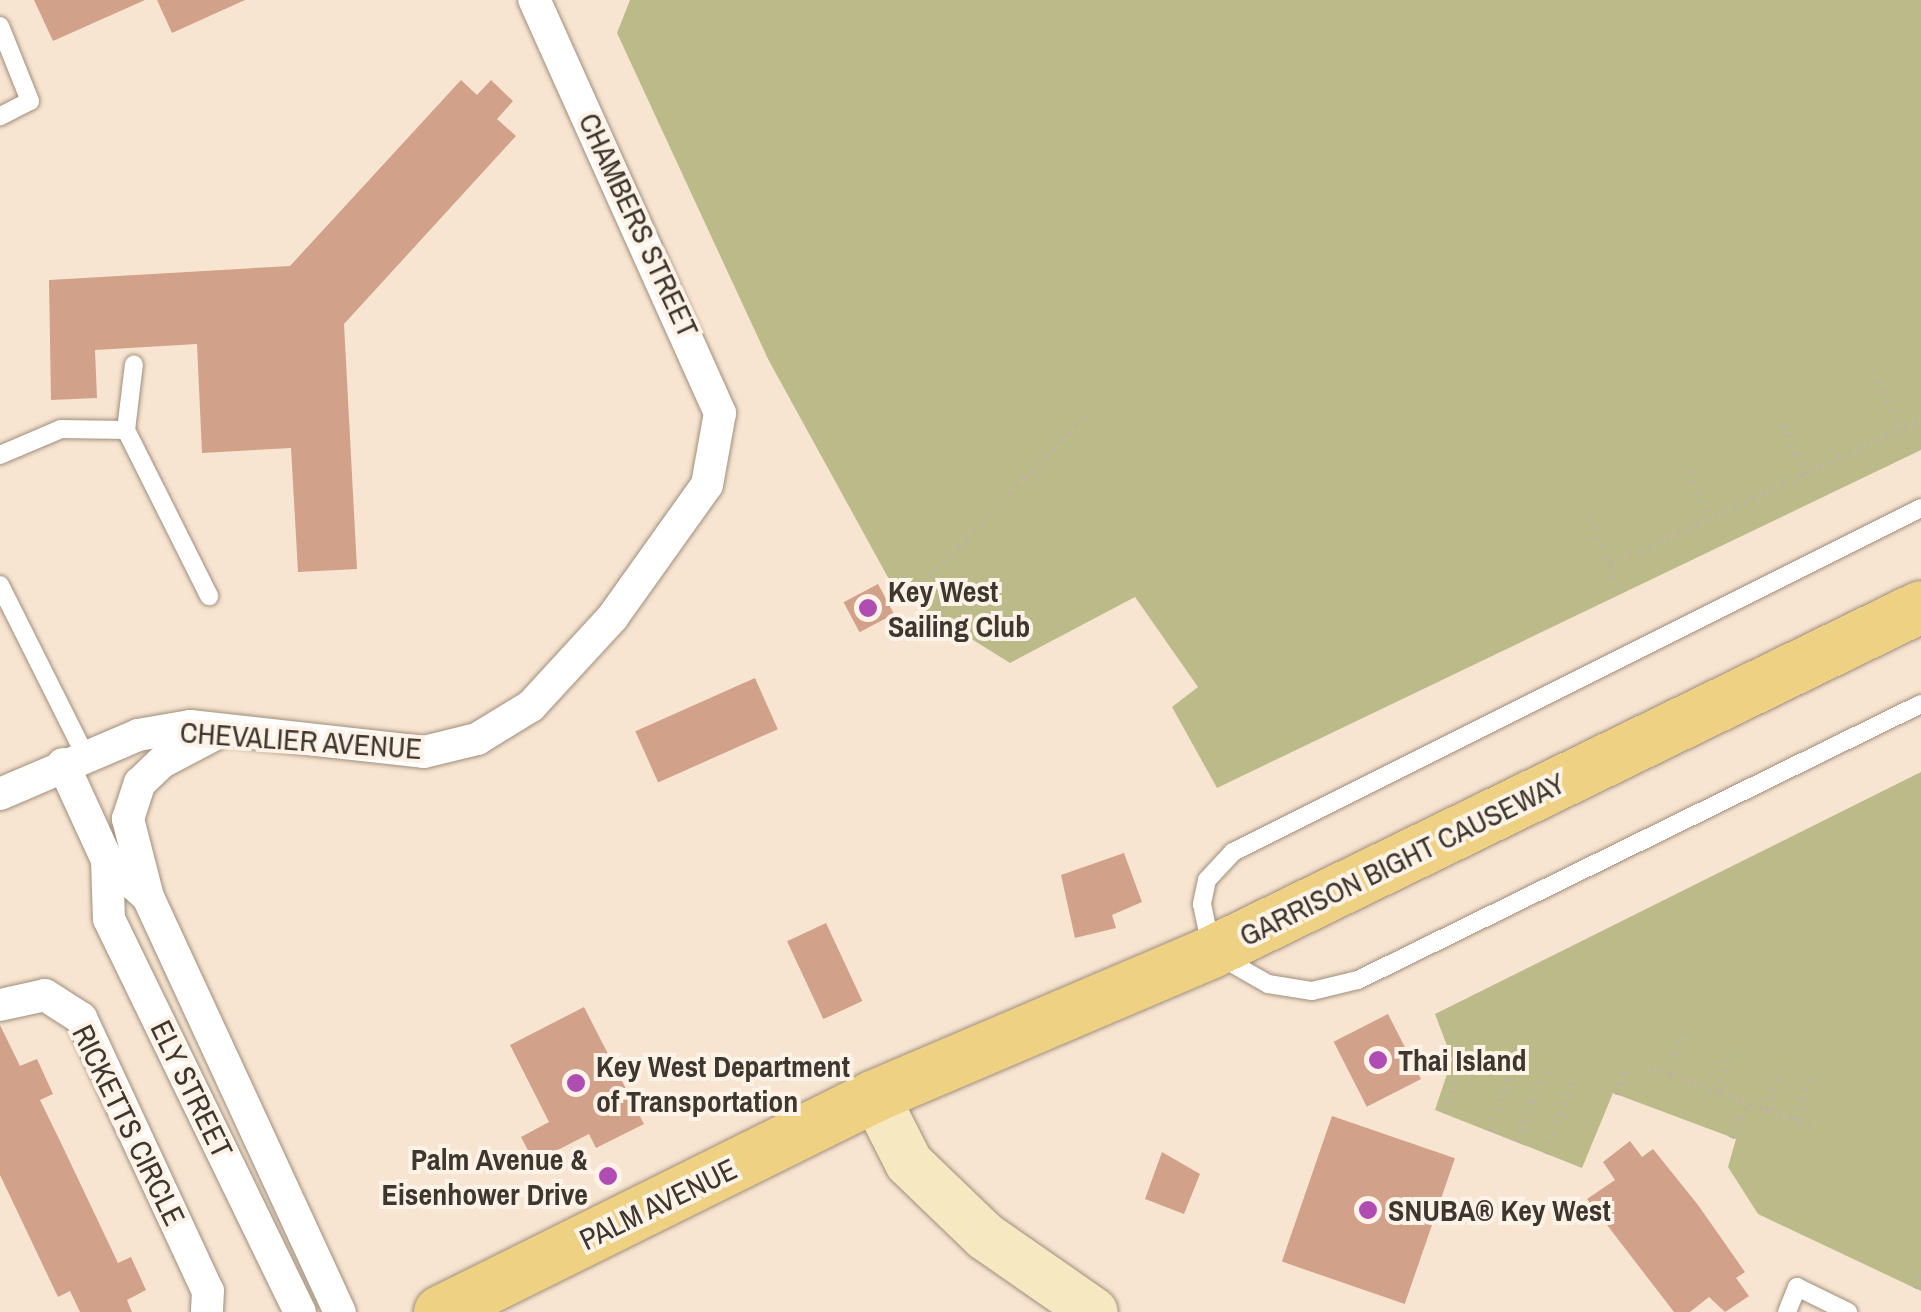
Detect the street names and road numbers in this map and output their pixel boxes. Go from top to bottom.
street label: CHAMBERS STREET [571,107,707,343]
street label: CHEVALIER AVENUE [178,714,424,766]
street label: GARRISON BIGHT CAUSEWAY [1233,764,1571,954]
street label: ELY STREET [143,1014,241,1164]
street label: RICKETTS CIRCLE [65,1019,193,1231]
street label: PALM AVENUE [573,1150,743,1258]

